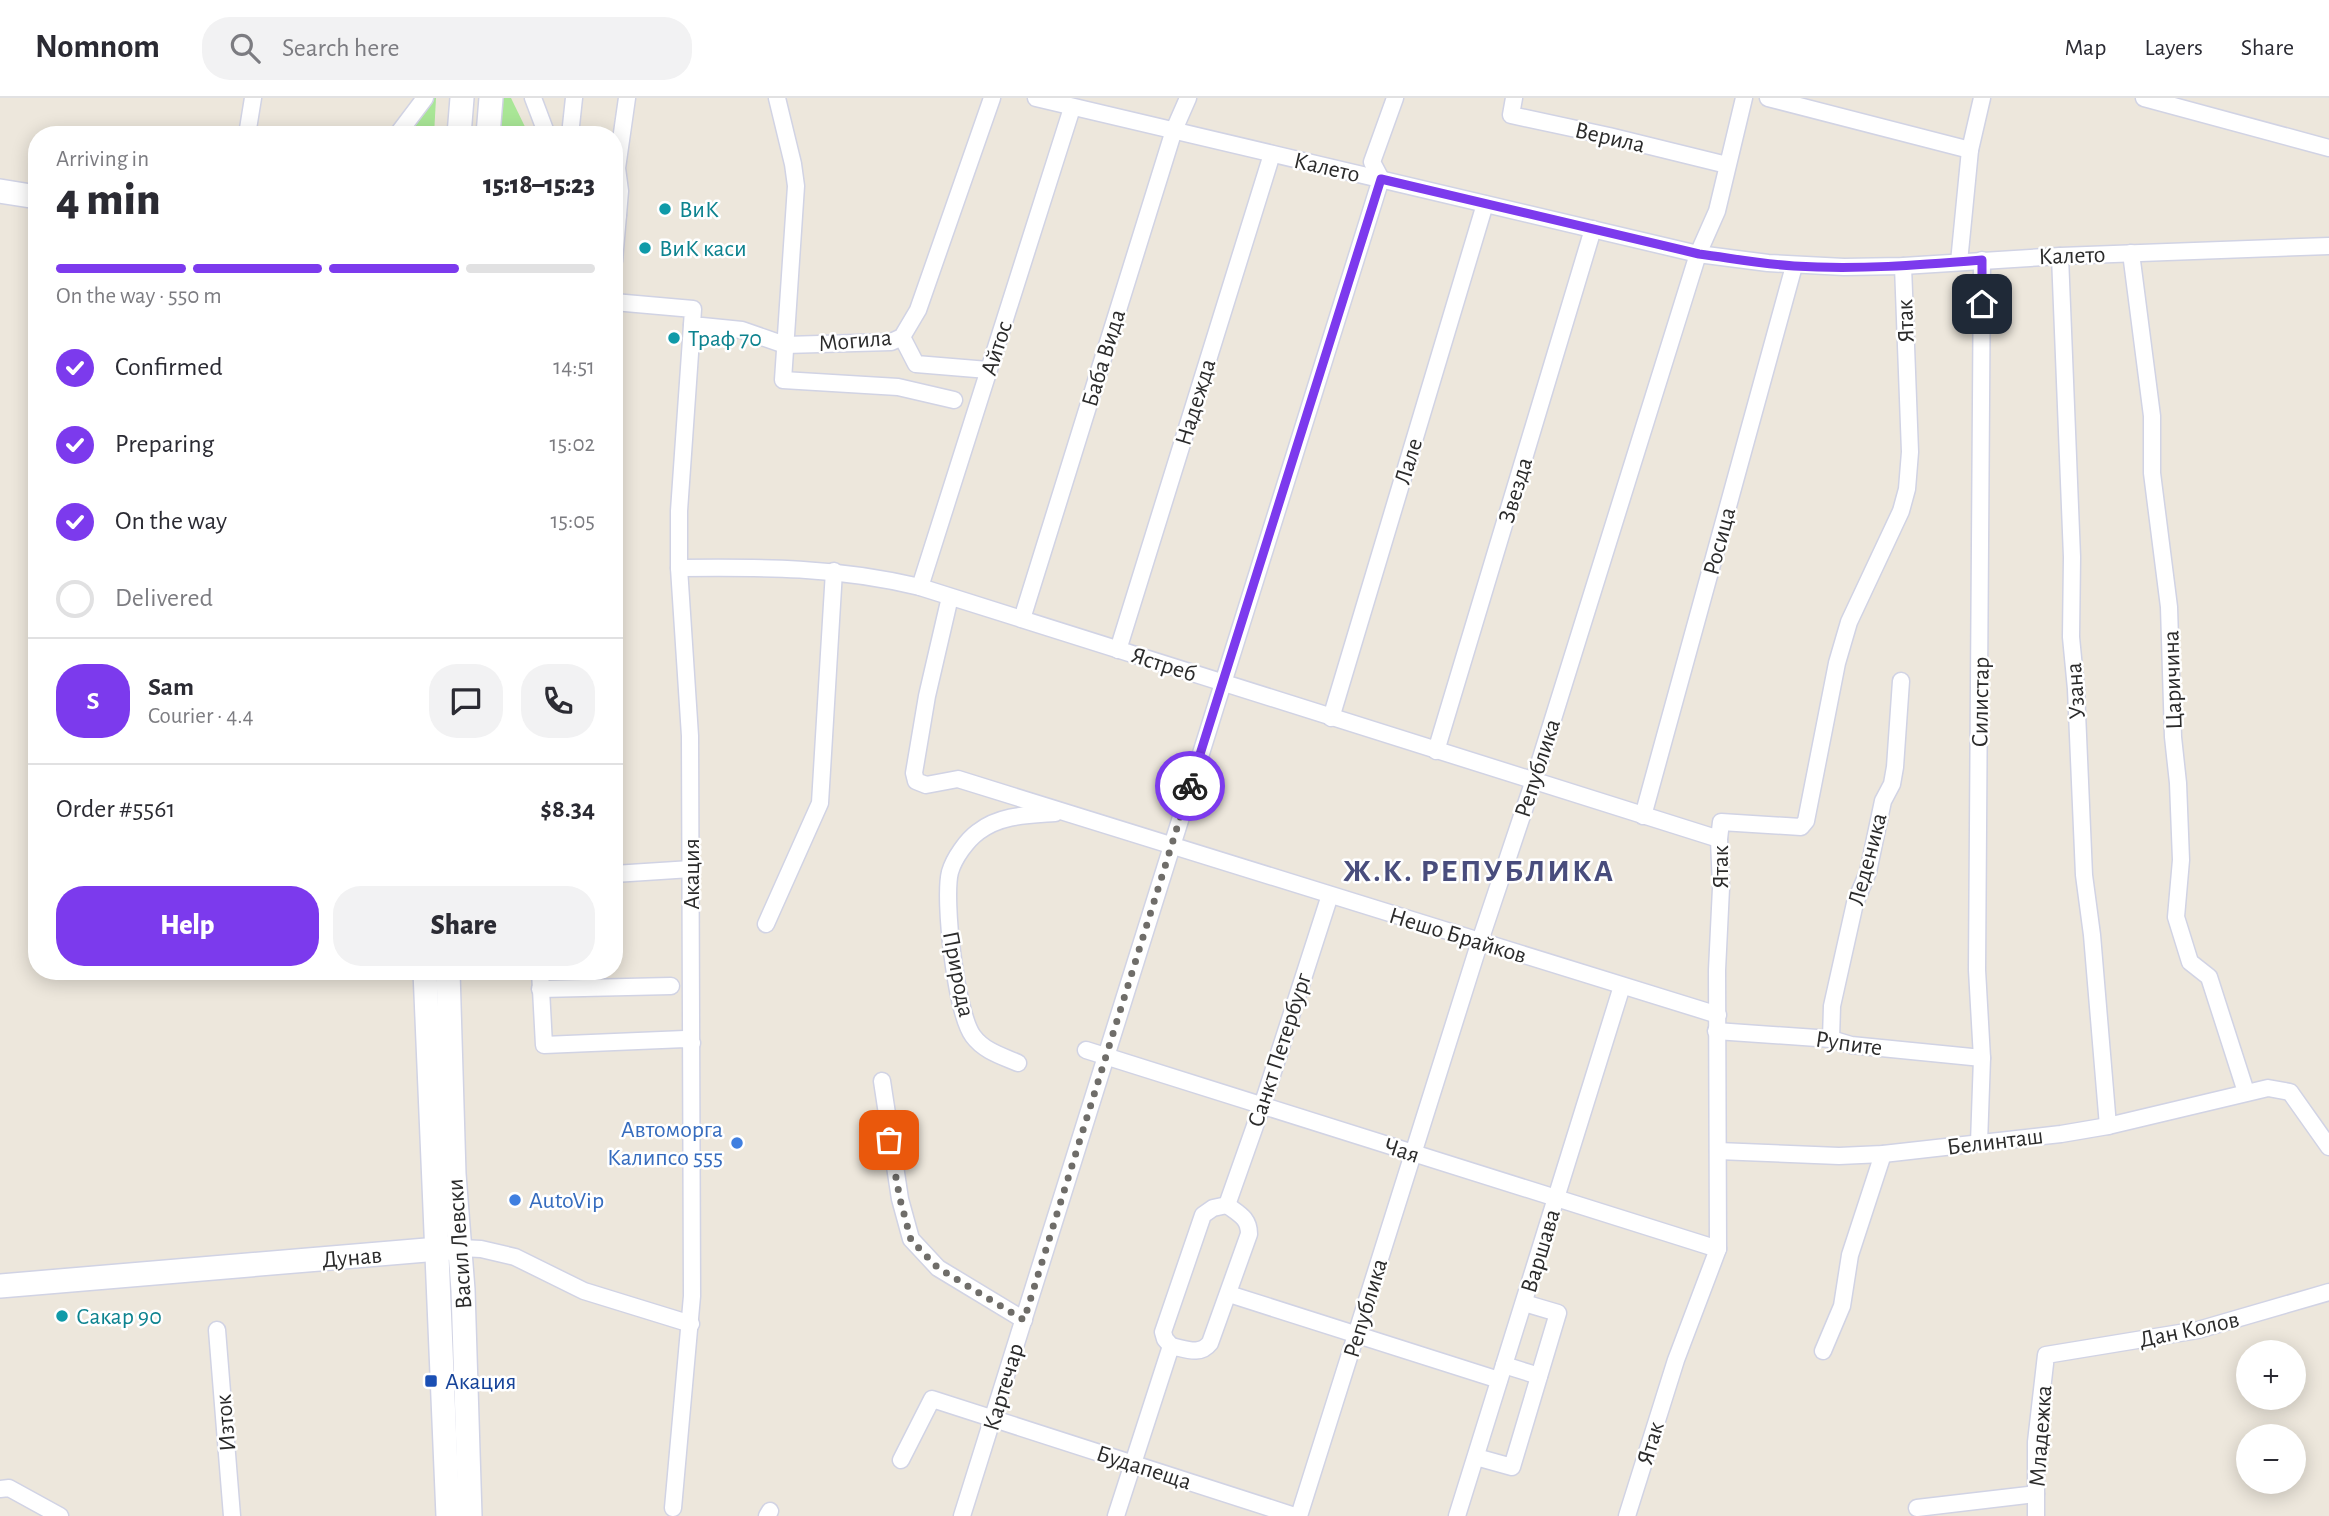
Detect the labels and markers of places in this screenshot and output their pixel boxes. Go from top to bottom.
place label: ВиК [679,198,719,222]
marker: ВиК [657,201,673,217]
place label: ВиК каси [659,237,747,261]
marker: ВиК каси [637,240,653,256]
pin [1952,274,2012,334]
place label: Траф 70 [688,327,762,351]
marker: Траф 70 [666,330,682,346]
pin [859,1110,919,1170]
place label: Автоморга Калипсо 555 [607,1118,723,1170]
marker: Автоморга Калипсо 555 [729,1135,745,1151]
place label: AutoVip [529,1189,604,1213]
marker: AutoVip [507,1192,523,1208]
place label: Сакар 90 [76,1305,162,1329]
marker: Сакар 90 [54,1308,70,1324]
place label: Акация [445,1370,517,1394]
marker: Акация [423,1373,439,1389]

